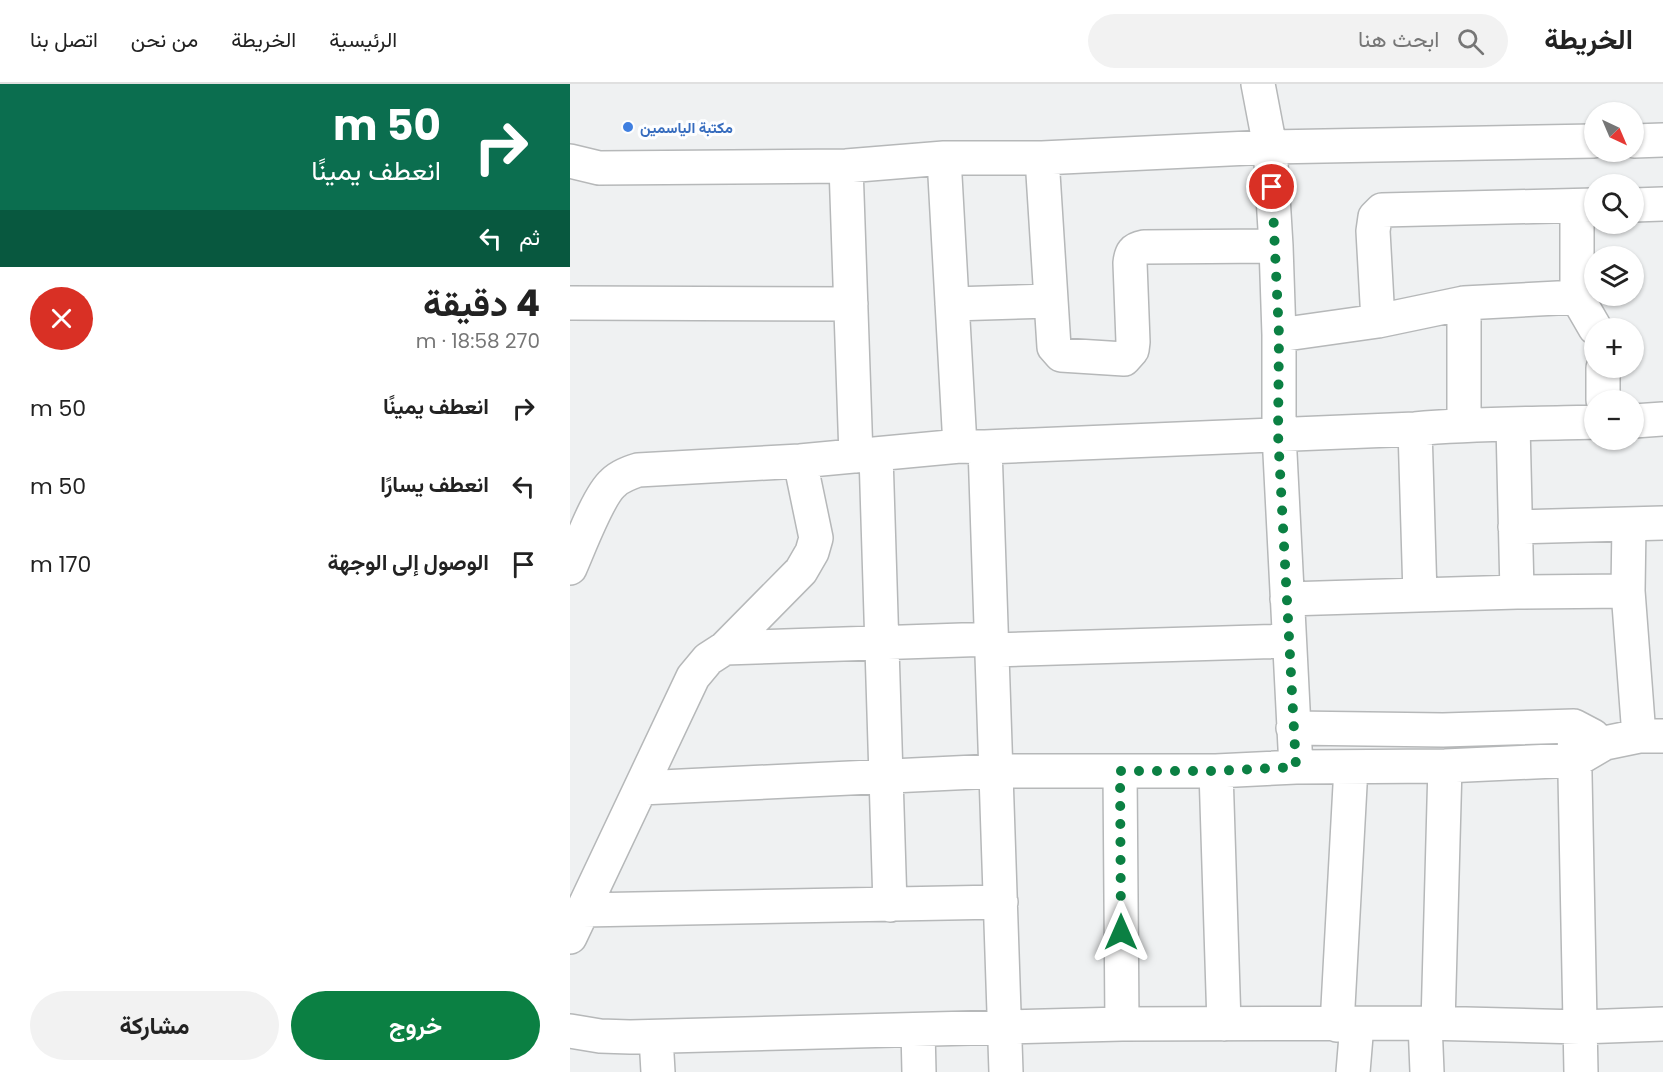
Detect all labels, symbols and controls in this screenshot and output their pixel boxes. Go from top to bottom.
search box [1088,14,1508,68]
text: الخريطة [1544,20,1633,59]
text: ابحث هنا [1358,24,1439,55]
text: اتصل بنا [30,25,98,54]
text: من نحن [131,25,198,54]
text: الخريطة [231,25,296,54]
text: الرئيسية [329,25,397,54]
icon: search [1454,25,1487,58]
text: 50 m [333,96,441,155]
north arrow [1584,102,1644,162]
map controls [1584,102,1644,450]
icon: right [462,108,540,186]
place label: مكتبة الياسمين [640,117,733,138]
marker: مكتبة الياسمين [621,120,635,134]
text: انعطف يمينًا [311,152,441,189]
pin [1246,161,1297,212]
icon: arrive [1255,170,1288,203]
button: search [1584,174,1644,234]
icon: left [474,222,507,255]
text: ثم [519,222,540,253]
button: layers [1584,246,1644,306]
text: 4 دقيقة [423,278,540,329]
button: close [30,287,93,350]
button: + [1584,318,1644,378]
text: 270 m · 18:58 [416,327,540,355]
button: − [1584,390,1644,450]
text: انعطف يمينًا [383,391,489,422]
icon: right [507,392,540,425]
text: 50 m [30,393,86,424]
text: انعطف يسارًا [380,469,489,500]
icon: left [507,470,540,503]
text: 50 m [30,471,86,502]
text: الوصول إلى الوجهة [328,547,489,578]
icon: arrive [507,548,540,581]
text: 170 m [30,549,91,580]
position arrow [1089,900,1153,964]
button: مشاركة [30,991,279,1060]
button: خروج [291,991,540,1060]

